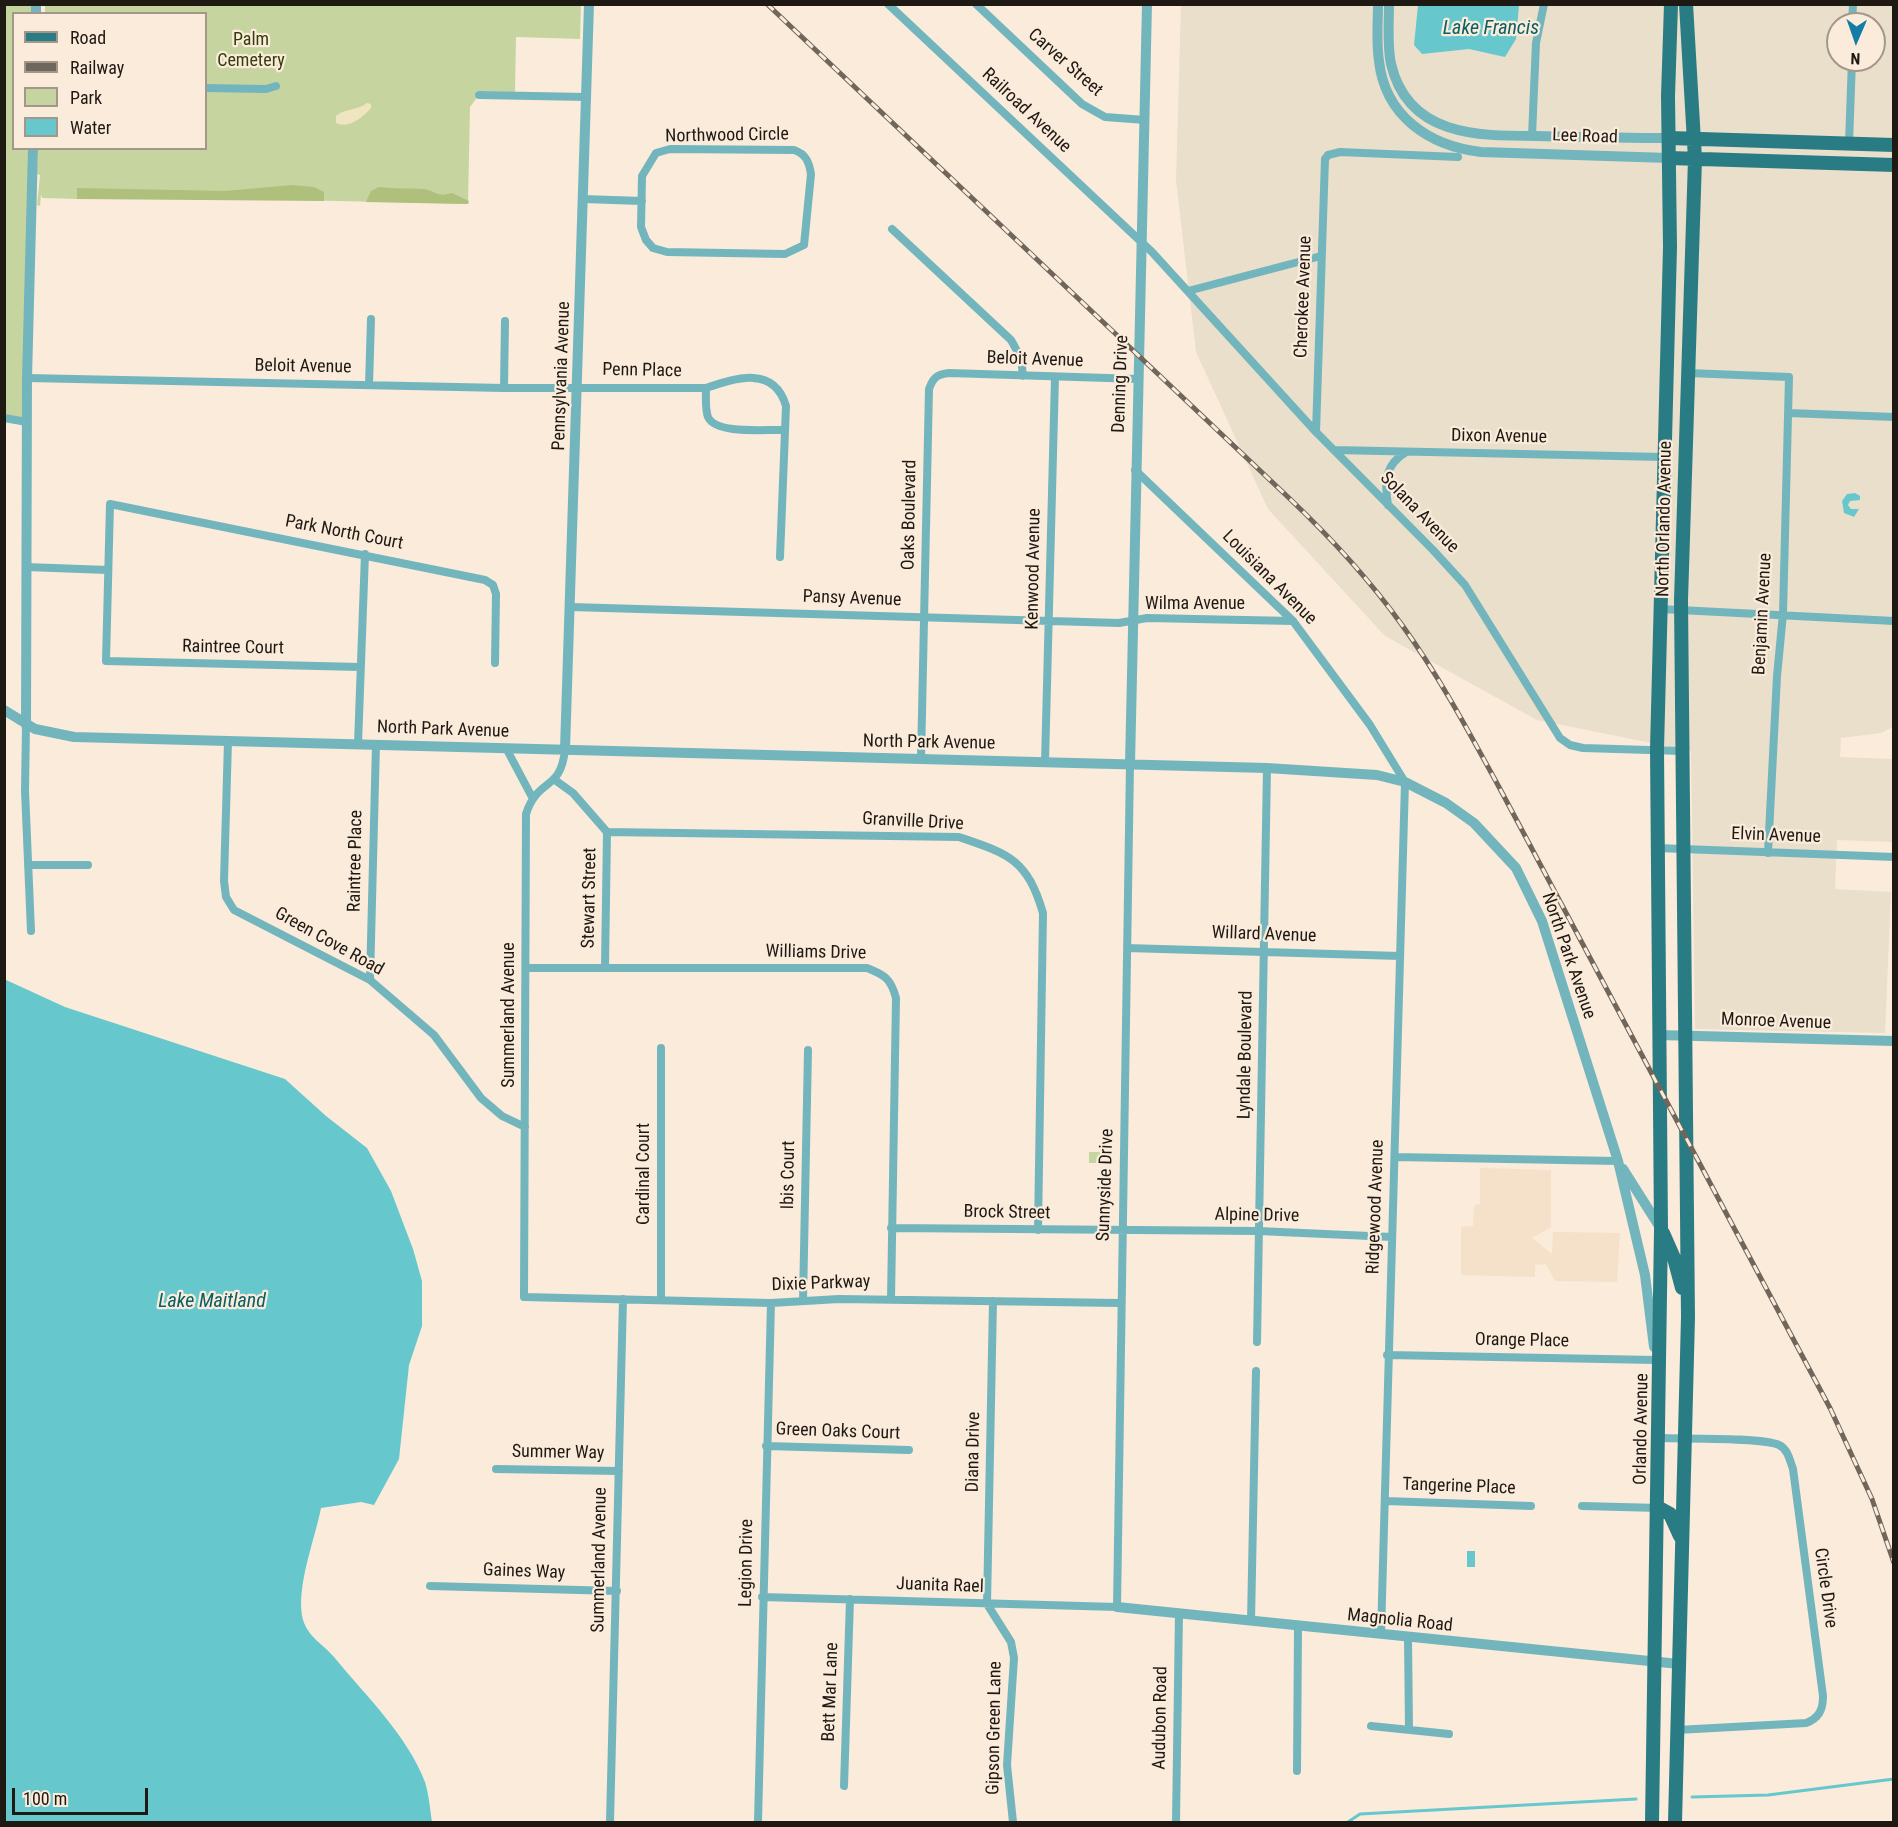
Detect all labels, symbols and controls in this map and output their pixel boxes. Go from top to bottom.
legend [12,12,207,150]
north arrow [1826,12,1886,72]
water label: Lake Francis [1443,17,1539,41]
street label: Carver Street [1023,25,1107,101]
text: Road [70,27,106,48]
park label: Palm Cemetery [217,29,285,72]
text: N [1850,49,1861,68]
text: Railway [70,57,124,78]
street label: Railroad Avenue [977,64,1075,158]
text: Park [70,87,102,108]
text: Water [70,117,111,138]
street label: Northwood Circle [665,124,789,148]
street label: Lee Road [1552,125,1618,149]
street label: Cherokee Avenue [1291,235,1317,359]
street label: Pennsylvania Avenue [549,301,575,451]
street label: Denning Drive [1108,335,1134,433]
street label: Beloit Avenue [986,348,1084,372]
street label: Beloit Avenue [254,355,352,379]
street label: Penn Place [602,360,682,382]
street label: Dixon Avenue [1451,425,1547,449]
street label: North Orlando Avenue [1653,441,1677,597]
street label: Oaks Boulevard [898,460,922,570]
street label: Solana Avenue [1375,468,1463,558]
street label: Kenwood Avenue [1022,508,1046,630]
street label: Park North Court [283,511,405,555]
street label: Louisiana Avenue [1217,526,1321,630]
street label: Benjamin Avenue [1749,553,1777,675]
street label: Pansy Avenue [802,586,902,612]
street label: Wilma Avenue [1145,593,1245,615]
street label: Raintree Court [182,636,284,660]
street label: North Park Avenue [377,717,509,743]
street label: North Park Avenue [863,731,995,755]
street label: Granville Drive [862,809,964,835]
street label: Raintree Place [344,810,368,912]
street label: Elvin Avenue [1731,824,1821,848]
street label: Stewart Street [578,847,602,949]
street label: North Park Avenue [1536,890,1600,1022]
street label: Green Cove Road [271,903,387,981]
street label: Willard Avenue [1211,922,1317,948]
street label: Williams Drive [765,941,867,965]
street label: Summerland Avenue [498,942,520,1088]
street label: Lyndale Boulevard [1234,991,1258,1119]
street label: Monroe Avenue [1721,1009,1831,1035]
street label: Cardinal Court [633,1123,655,1225]
street label: Sunnyside Drive [1093,1128,1119,1242]
street label: Ridgewood Avenue [1363,1139,1389,1275]
street label: Ibis Court [778,1140,800,1210]
street label: Brock Street [963,1201,1051,1225]
street label: Alpine Drive [1214,1204,1300,1228]
street label: Dixie Parkway [771,1271,871,1297]
water label: Lake Maitland [158,1290,266,1314]
street label: Orange Place [1475,1329,1569,1353]
street label: Orlando Avenue [1630,1373,1654,1485]
street label: Diana Drive [962,1412,986,1492]
street label: Green Oaks Court [775,1419,901,1445]
street label: Summer Way [512,1441,604,1465]
street label: Tangerine Place [1402,1474,1516,1500]
street label: Summerland Avenue [588,1487,612,1633]
street label: Legion Drive [735,1519,759,1607]
street label: Circle Drive [1809,1547,1841,1629]
street label: Gaines Way [483,1560,565,1584]
street label: Juanita Rael [896,1574,984,1598]
street label: Magnolia Road [1346,1605,1454,1637]
street label: Bett Mar Lane [818,1642,844,1742]
street label: Gipson Green Lane [983,1661,1007,1795]
street label: Audubon Road [1149,1666,1173,1770]
scale bar [15,1776,152,1814]
text: 100 m [23,1788,67,1809]

